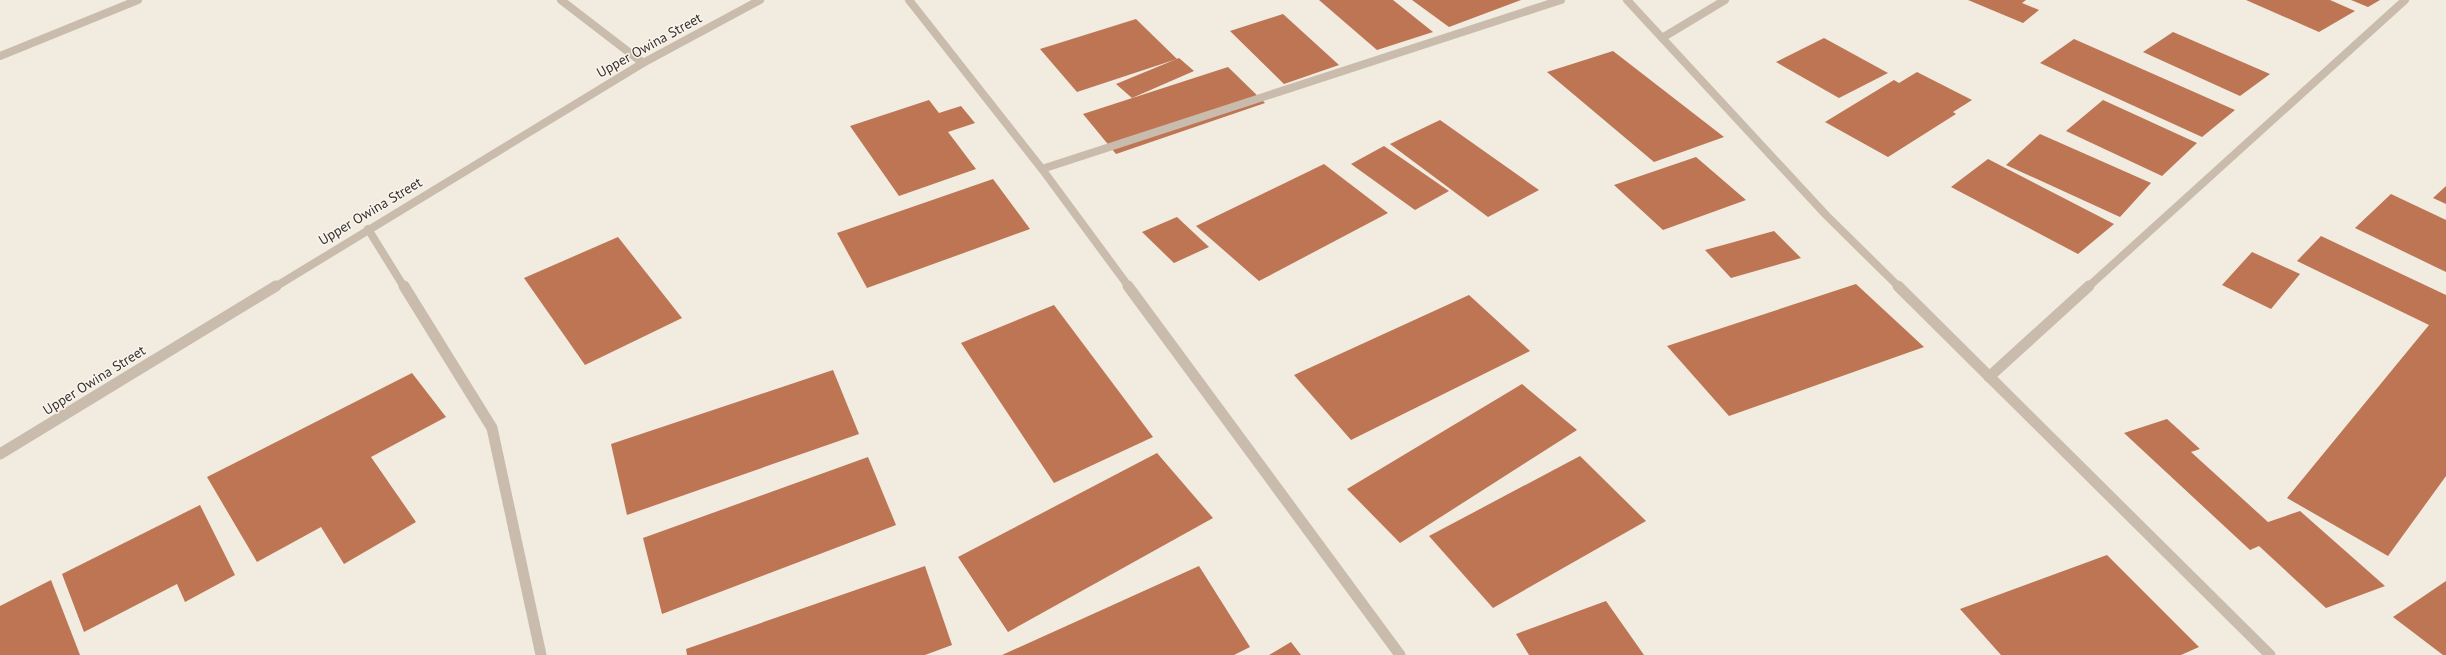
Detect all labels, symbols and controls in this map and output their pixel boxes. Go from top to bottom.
street label: Upper Owina Street [593,9,705,81]
street label: Upper Owina Street [315,173,425,249]
street label: Upper Owina Street [39,341,149,419]

